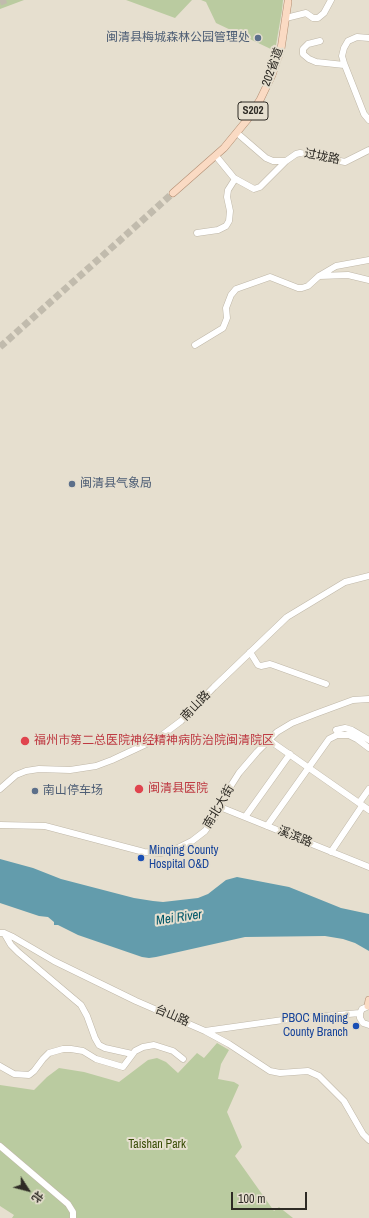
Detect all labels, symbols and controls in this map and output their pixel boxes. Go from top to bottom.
place label: 闽清县梅城森林公园管理处 [106,31,250,45]
marker: 闽清县梅城森林公园管理处 [253,33,263,43]
street label: 202省道 [259,46,287,88]
road number: S202 [238,102,268,120]
street label: 过垅路 [303,146,341,168]
place label: 闽清县气象局 [80,477,152,491]
marker: 闽清县气象局 [67,479,77,489]
street label: 南山路 [178,688,214,724]
place label: 福州市第二总医院神经精神病防治院闽清院区 [34,734,274,748]
marker: 福州市第二总医院神经精神病防治院闽清院区 [19,735,31,747]
place label: 闽清县医院 [148,782,208,796]
marker: 闽清县医院 [133,783,145,795]
street label: 南北大街 [200,783,238,831]
place label: 南山停车场 [43,784,103,798]
marker: 南山停车场 [30,786,40,796]
street label: 溪滨路 [276,824,314,850]
place label: Minqing County Hospital O&D [149,844,218,872]
marker: Minqing County Hospital O&D [136,853,146,863]
water label: Mei River [155,907,203,929]
street label: 台山路 [153,1002,191,1030]
place label: PBOC Minqing County Branch [282,1012,348,1040]
marker: PBOC Minqing County Branch [351,1021,361,1031]
park label: Taishan Park [128,1138,186,1152]
north arrow [8,1170,48,1210]
scale bar [233,1184,309,1210]
text: 北 [29,1188,47,1206]
text: 100 m [238,1191,265,1207]

